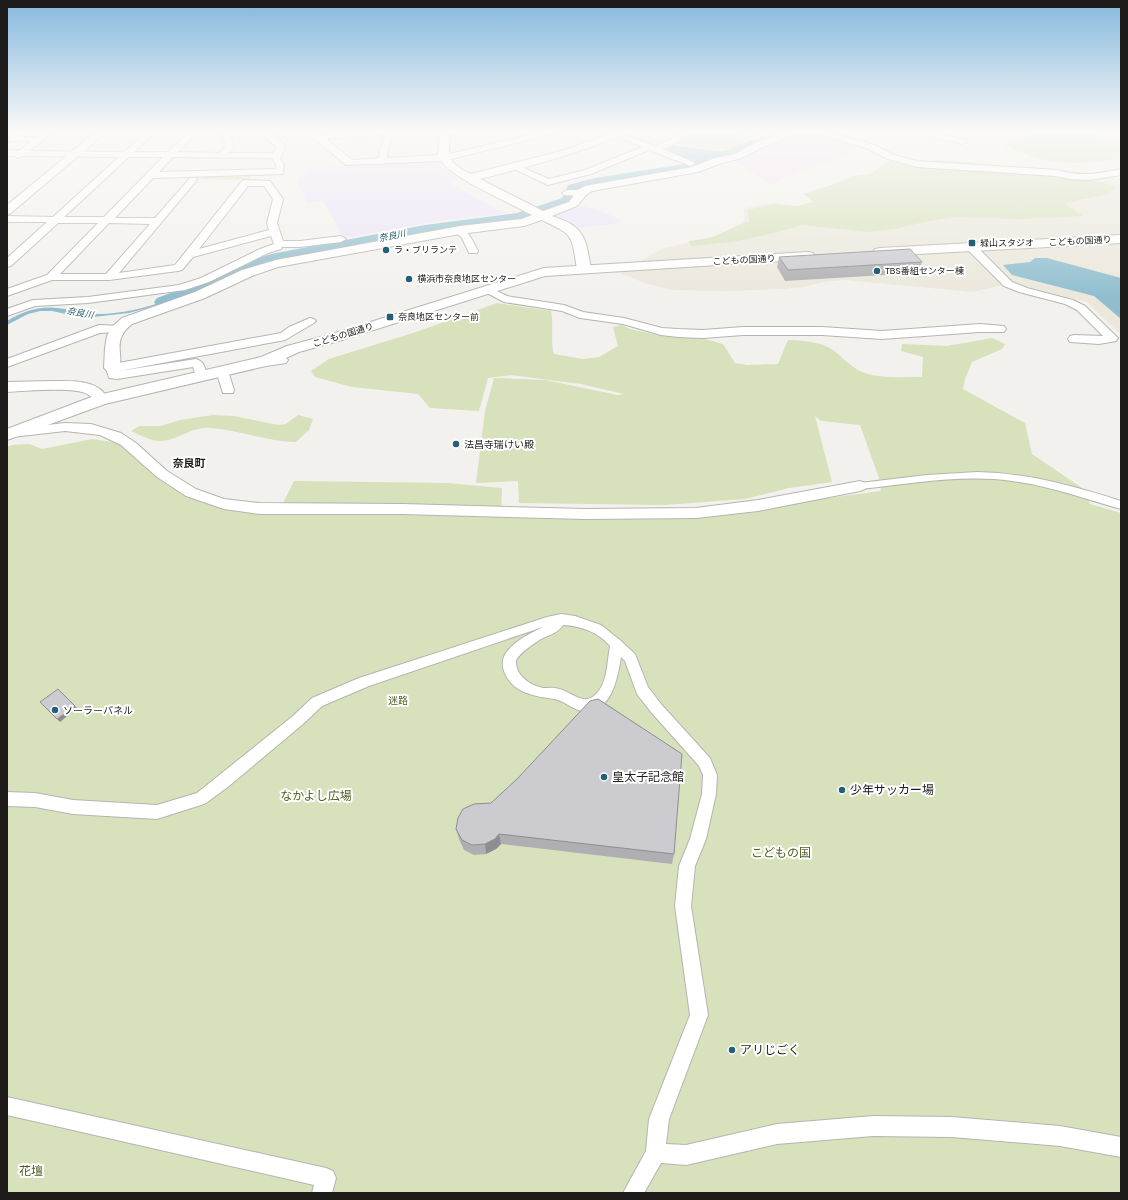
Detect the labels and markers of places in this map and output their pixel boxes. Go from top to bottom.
place label: 緑山スタジオ [980,237,1034,249]
marker: 緑山スタジオ [967,238,977,248]
place label: ラ・ブリランテ [394,244,457,256]
marker: ラ・ブリランテ [381,245,391,255]
place label: TBS番組センター棟 [885,265,965,277]
marker: TBS番組センター棟 [872,266,882,276]
place label: 横浜市奈良地区センター [417,273,516,285]
marker: 横浜市奈良地区センター [404,274,414,284]
place label: 奈良地区センター前 [398,311,479,323]
marker: 奈良地区センター前 [385,312,395,322]
place label: 法昌寺瑞けい殿 [464,437,534,452]
marker: 法昌寺瑞けい殿 [451,439,461,449]
place label: ソーラーパネル [63,703,133,718]
marker: ソーラーパネル [50,705,60,715]
place label: 皇太子記念館 [612,768,684,785]
marker: 皇太子記念館 [599,772,609,782]
place label: 少年サッカー場 [850,781,934,798]
marker: 少年サッカー場 [837,785,847,795]
place label: アリじごく [740,1041,800,1058]
marker: アリじごく [727,1045,737,1055]

